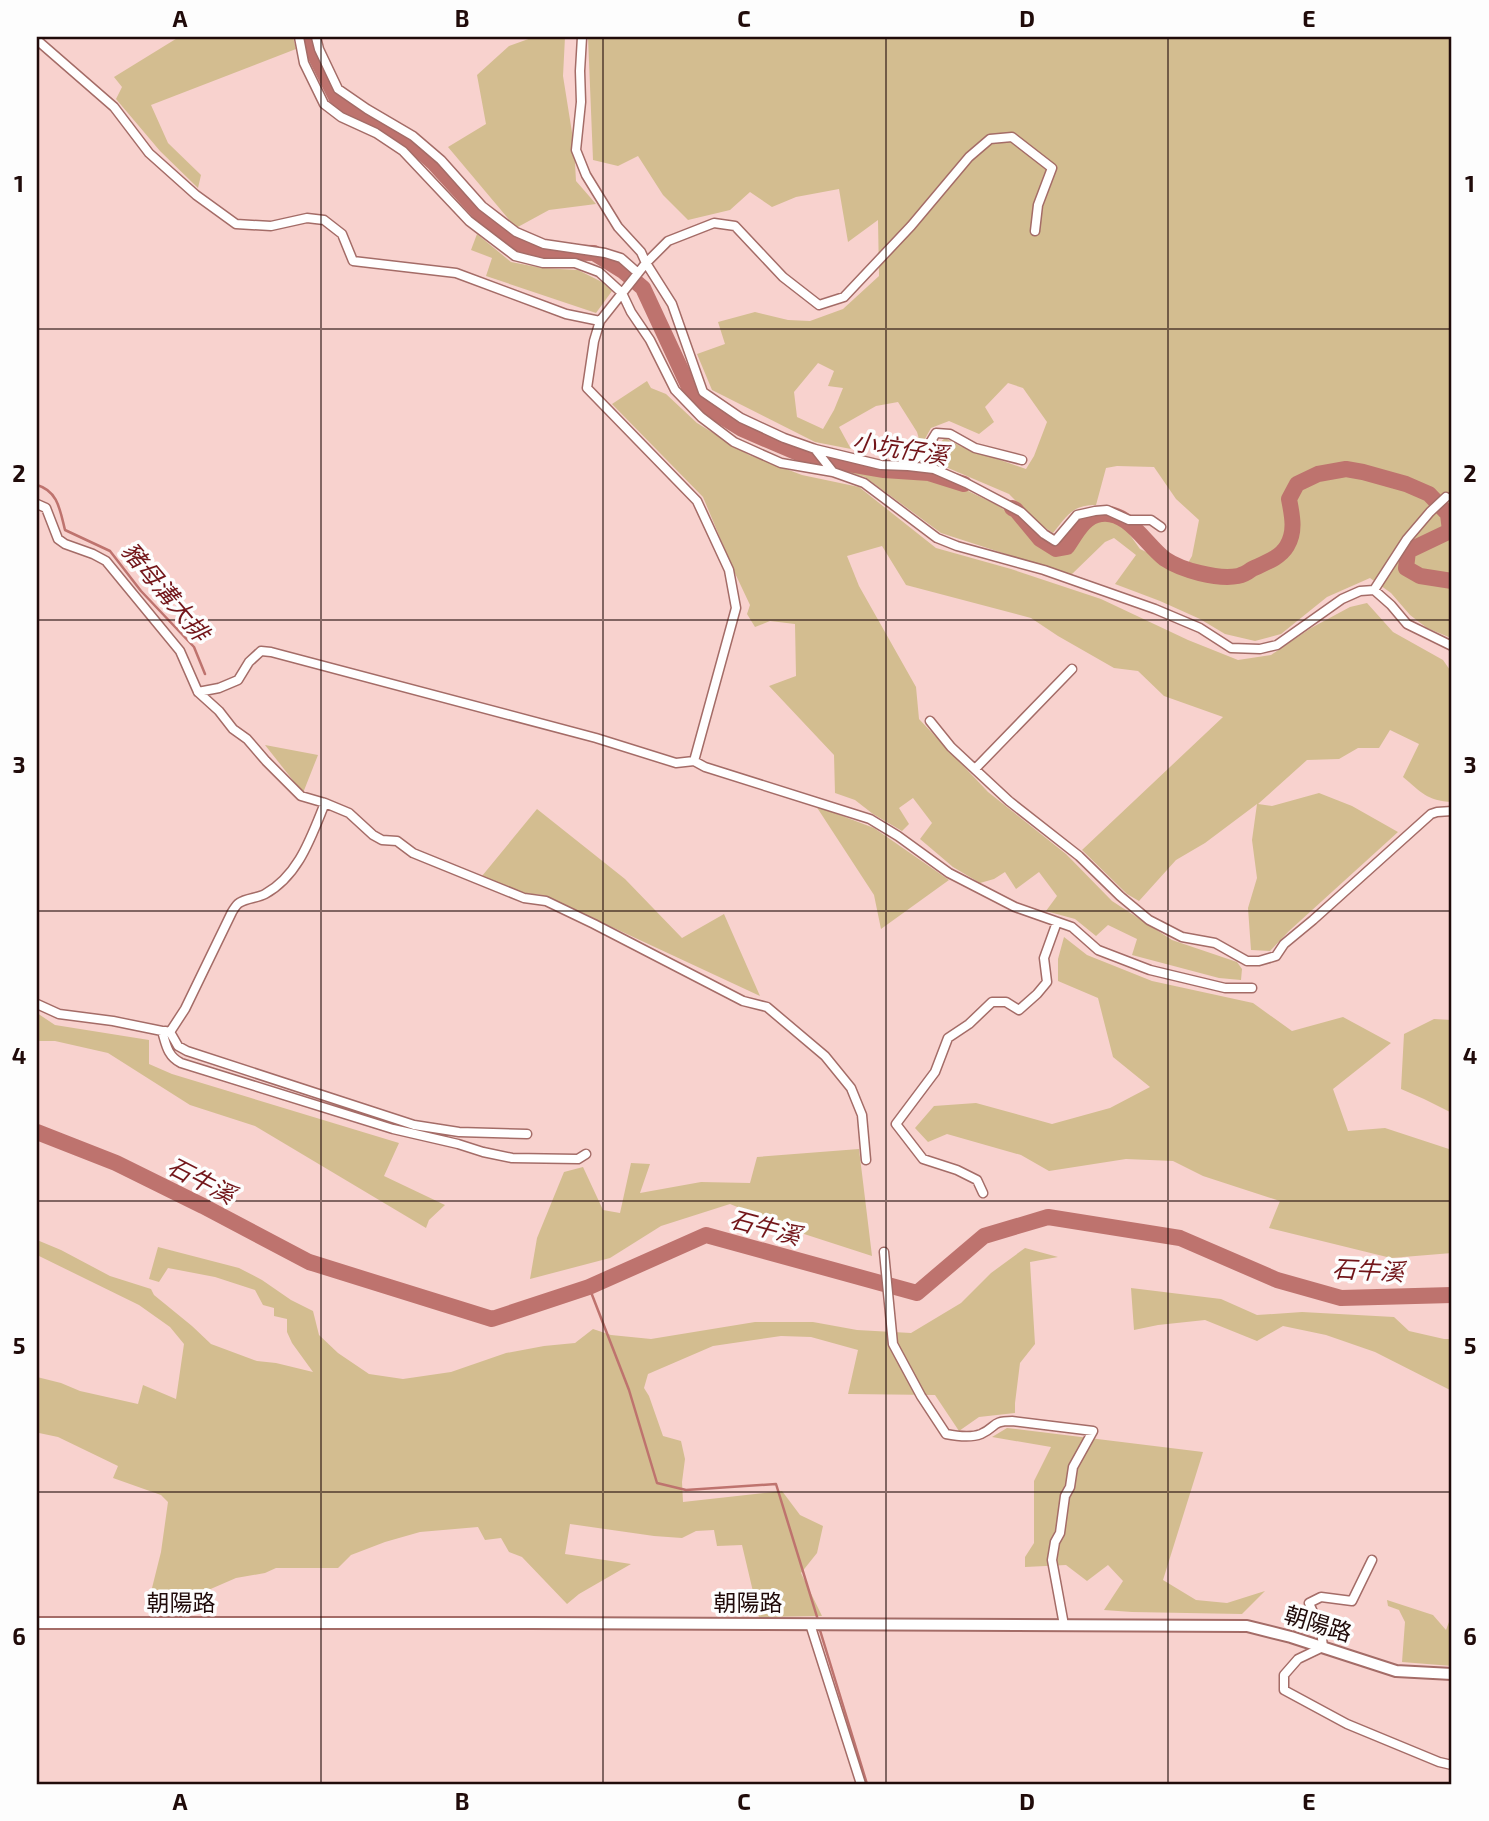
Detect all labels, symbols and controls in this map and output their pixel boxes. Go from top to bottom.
text: A [172,4,188,32]
text: B [455,4,469,32]
text: C [737,4,751,32]
text: D [1019,4,1035,32]
text: E [1302,4,1316,32]
text: 1 [14,169,24,197]
text: 1 [1465,169,1475,197]
water label: 小坑仔溪 [851,426,953,470]
text: 2 [12,459,26,487]
text: 2 [1463,459,1477,487]
water label: 豬母溝大排 [116,536,218,649]
text: 3 [12,750,26,778]
text: 3 [1463,750,1477,778]
text: 4 [12,1041,26,1069]
text: 4 [1463,1041,1477,1069]
water label: 石牛溪 [163,1150,243,1210]
water label: 石牛溪 [727,1203,807,1251]
water label: 石牛溪 [1331,1253,1408,1286]
text: 5 [13,1331,25,1359]
text: 5 [1464,1331,1476,1359]
street label: 朝陽路 [147,1588,216,1616]
street label: 朝陽路 [714,1588,783,1616]
street label: 朝陽路 [1281,1600,1355,1647]
text: 6 [12,1622,26,1650]
text: 6 [1463,1622,1477,1650]
text: A [172,1787,188,1815]
text: B [455,1787,469,1815]
text: C [737,1787,751,1815]
text: D [1019,1787,1035,1815]
text: E [1302,1787,1316,1815]

